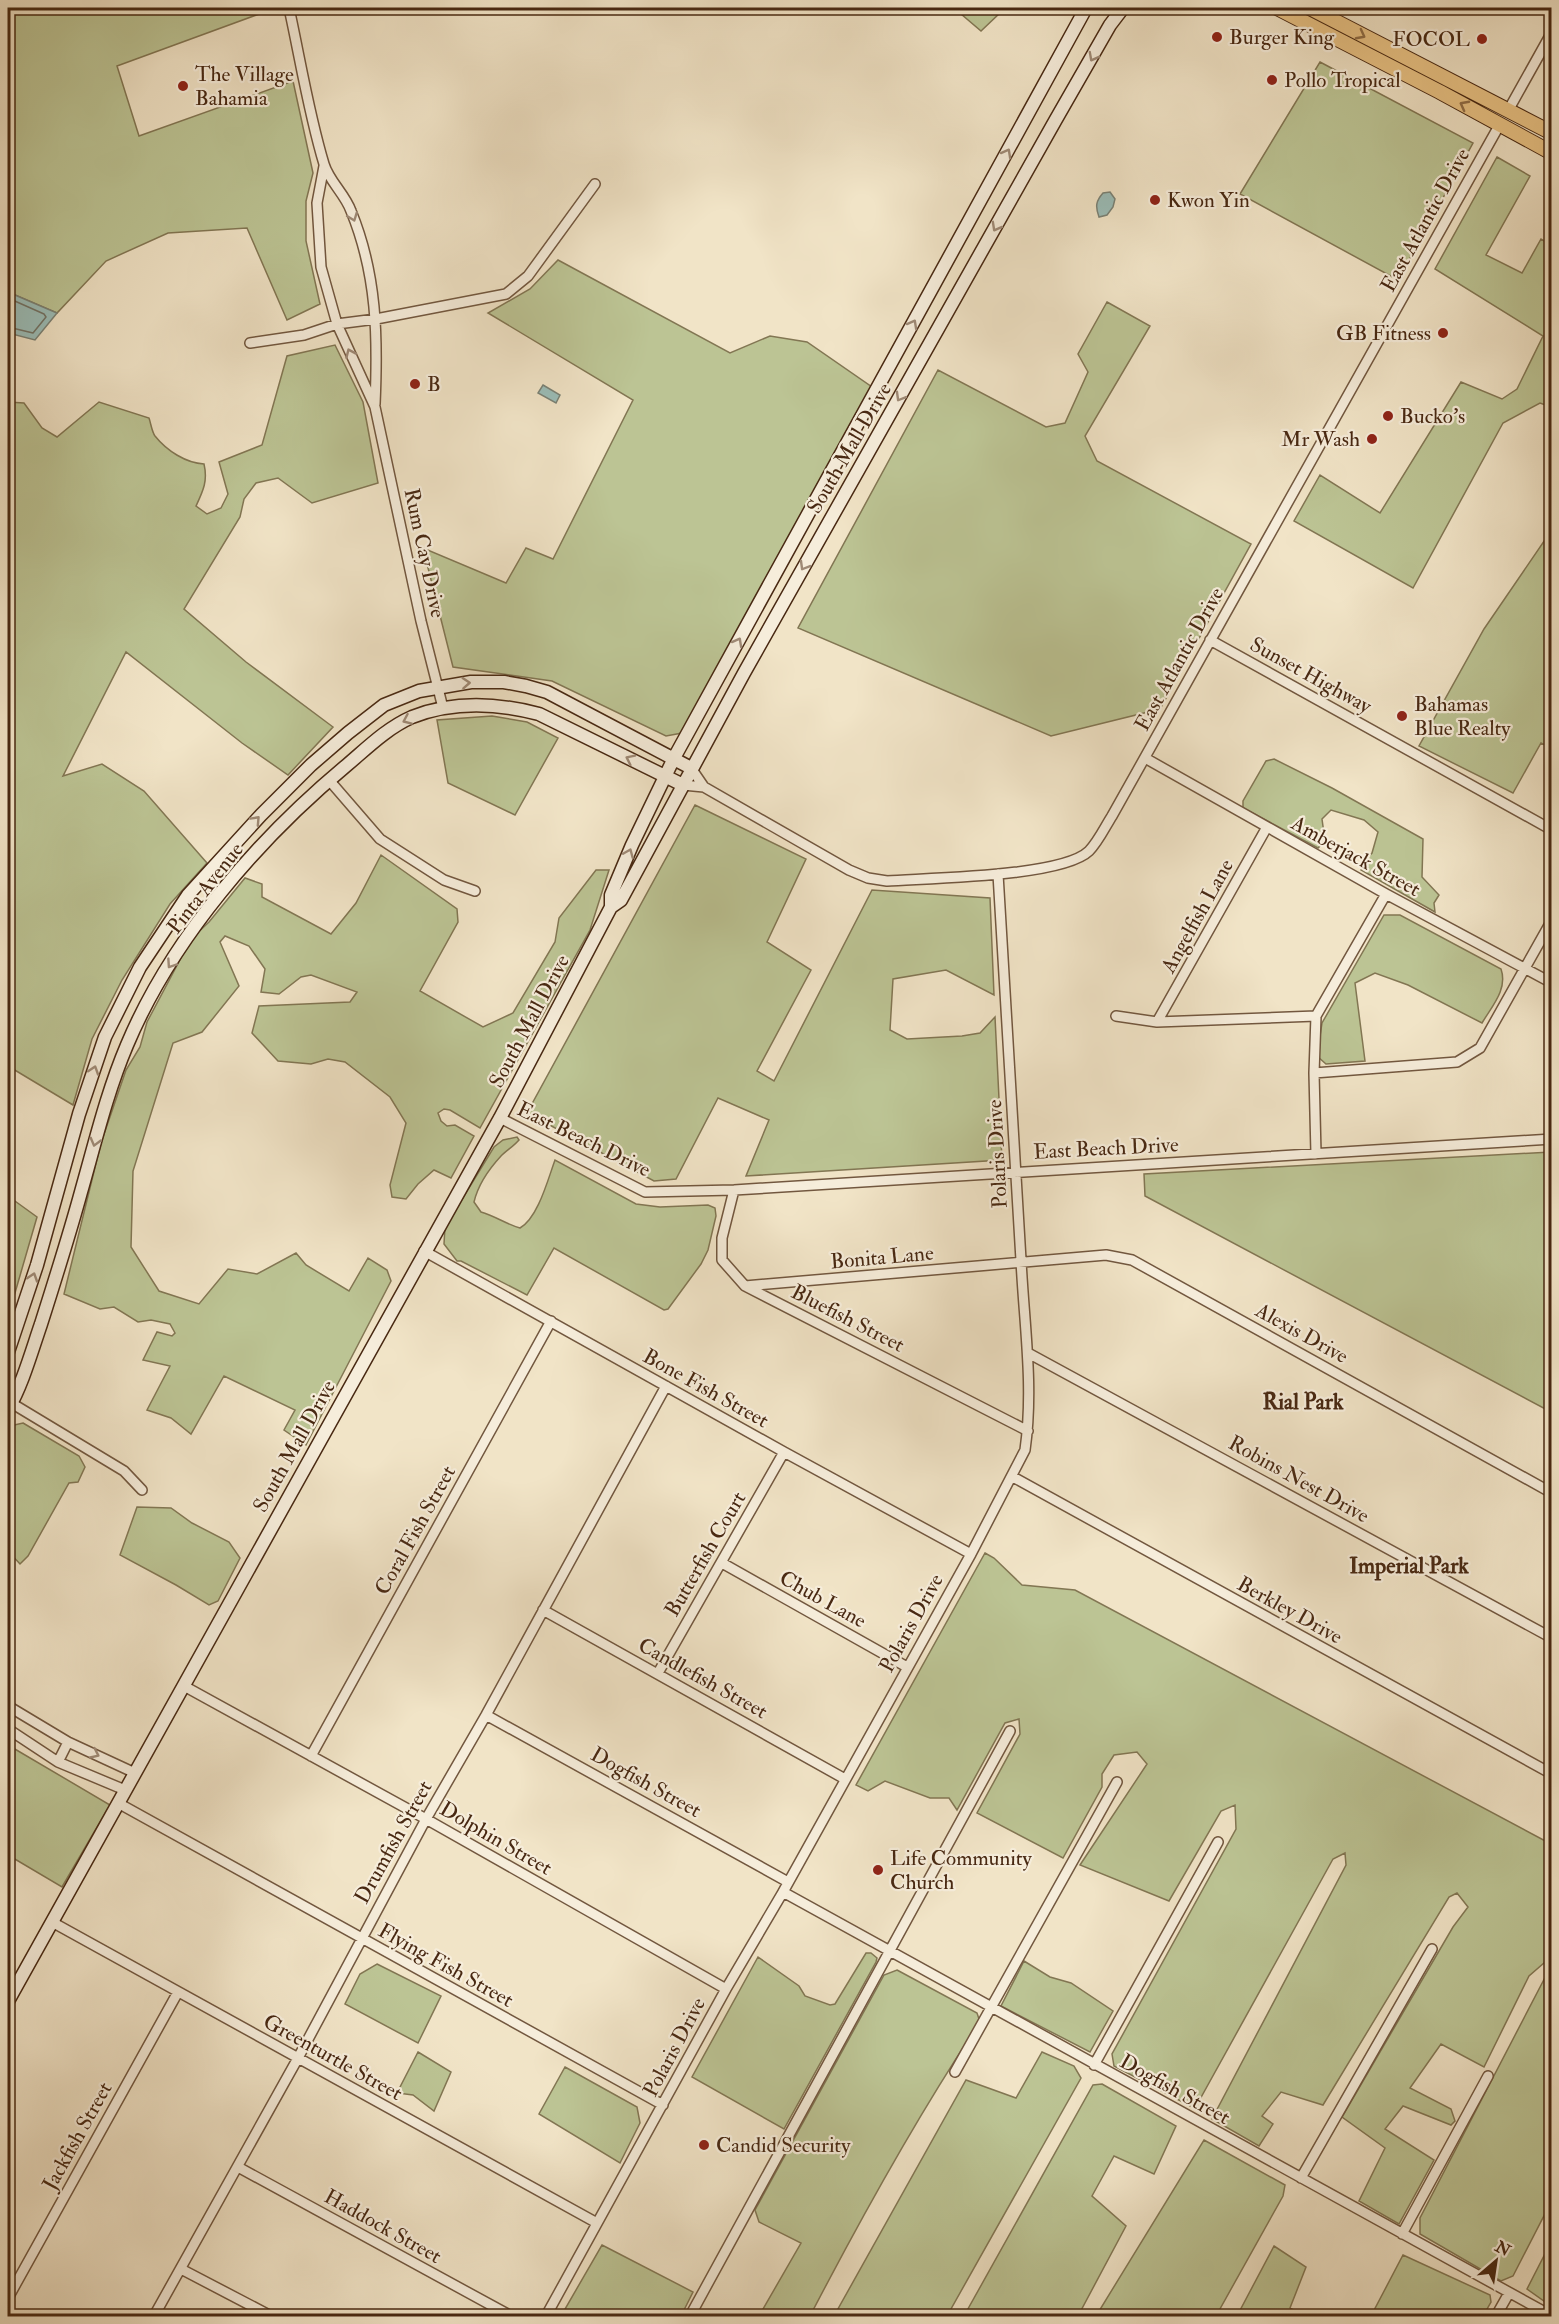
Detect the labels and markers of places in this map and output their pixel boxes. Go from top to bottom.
place label: Burger King [1229,24,1335,51]
place label: FOCOL [1392,26,1470,53]
marker: Burger King [1210,30,1224,44]
marker: FOCOL [1475,32,1489,46]
place label: The Village Bahamia [195,61,294,112]
place label: Pollo Tropical [1284,67,1401,94]
marker: Pollo Tropical [1265,73,1279,87]
marker: The Village Bahamia [176,79,190,93]
place label: Kwon Yin [1167,187,1250,214]
marker: Kwon Yin [1148,193,1162,207]
place label: GB Fitness [1336,320,1431,347]
marker: GB Fitness [1436,326,1450,340]
place label: B [427,371,441,398]
marker: B [408,377,422,391]
place label: Bucko's [1400,403,1465,430]
marker: Bucko's [1381,409,1395,423]
place label: Mr Wash [1281,426,1360,453]
marker: Mr Wash [1365,432,1379,446]
place label: Bahamas Blue Realty [1414,691,1511,742]
marker: Bahamas Blue Realty [1395,709,1409,723]
place label: Life Community Church [890,1845,1033,1896]
marker: Life Community Church [871,1863,885,1877]
place label: Candid Security [716,2132,851,2159]
marker: Candid Security [697,2138,711,2152]

